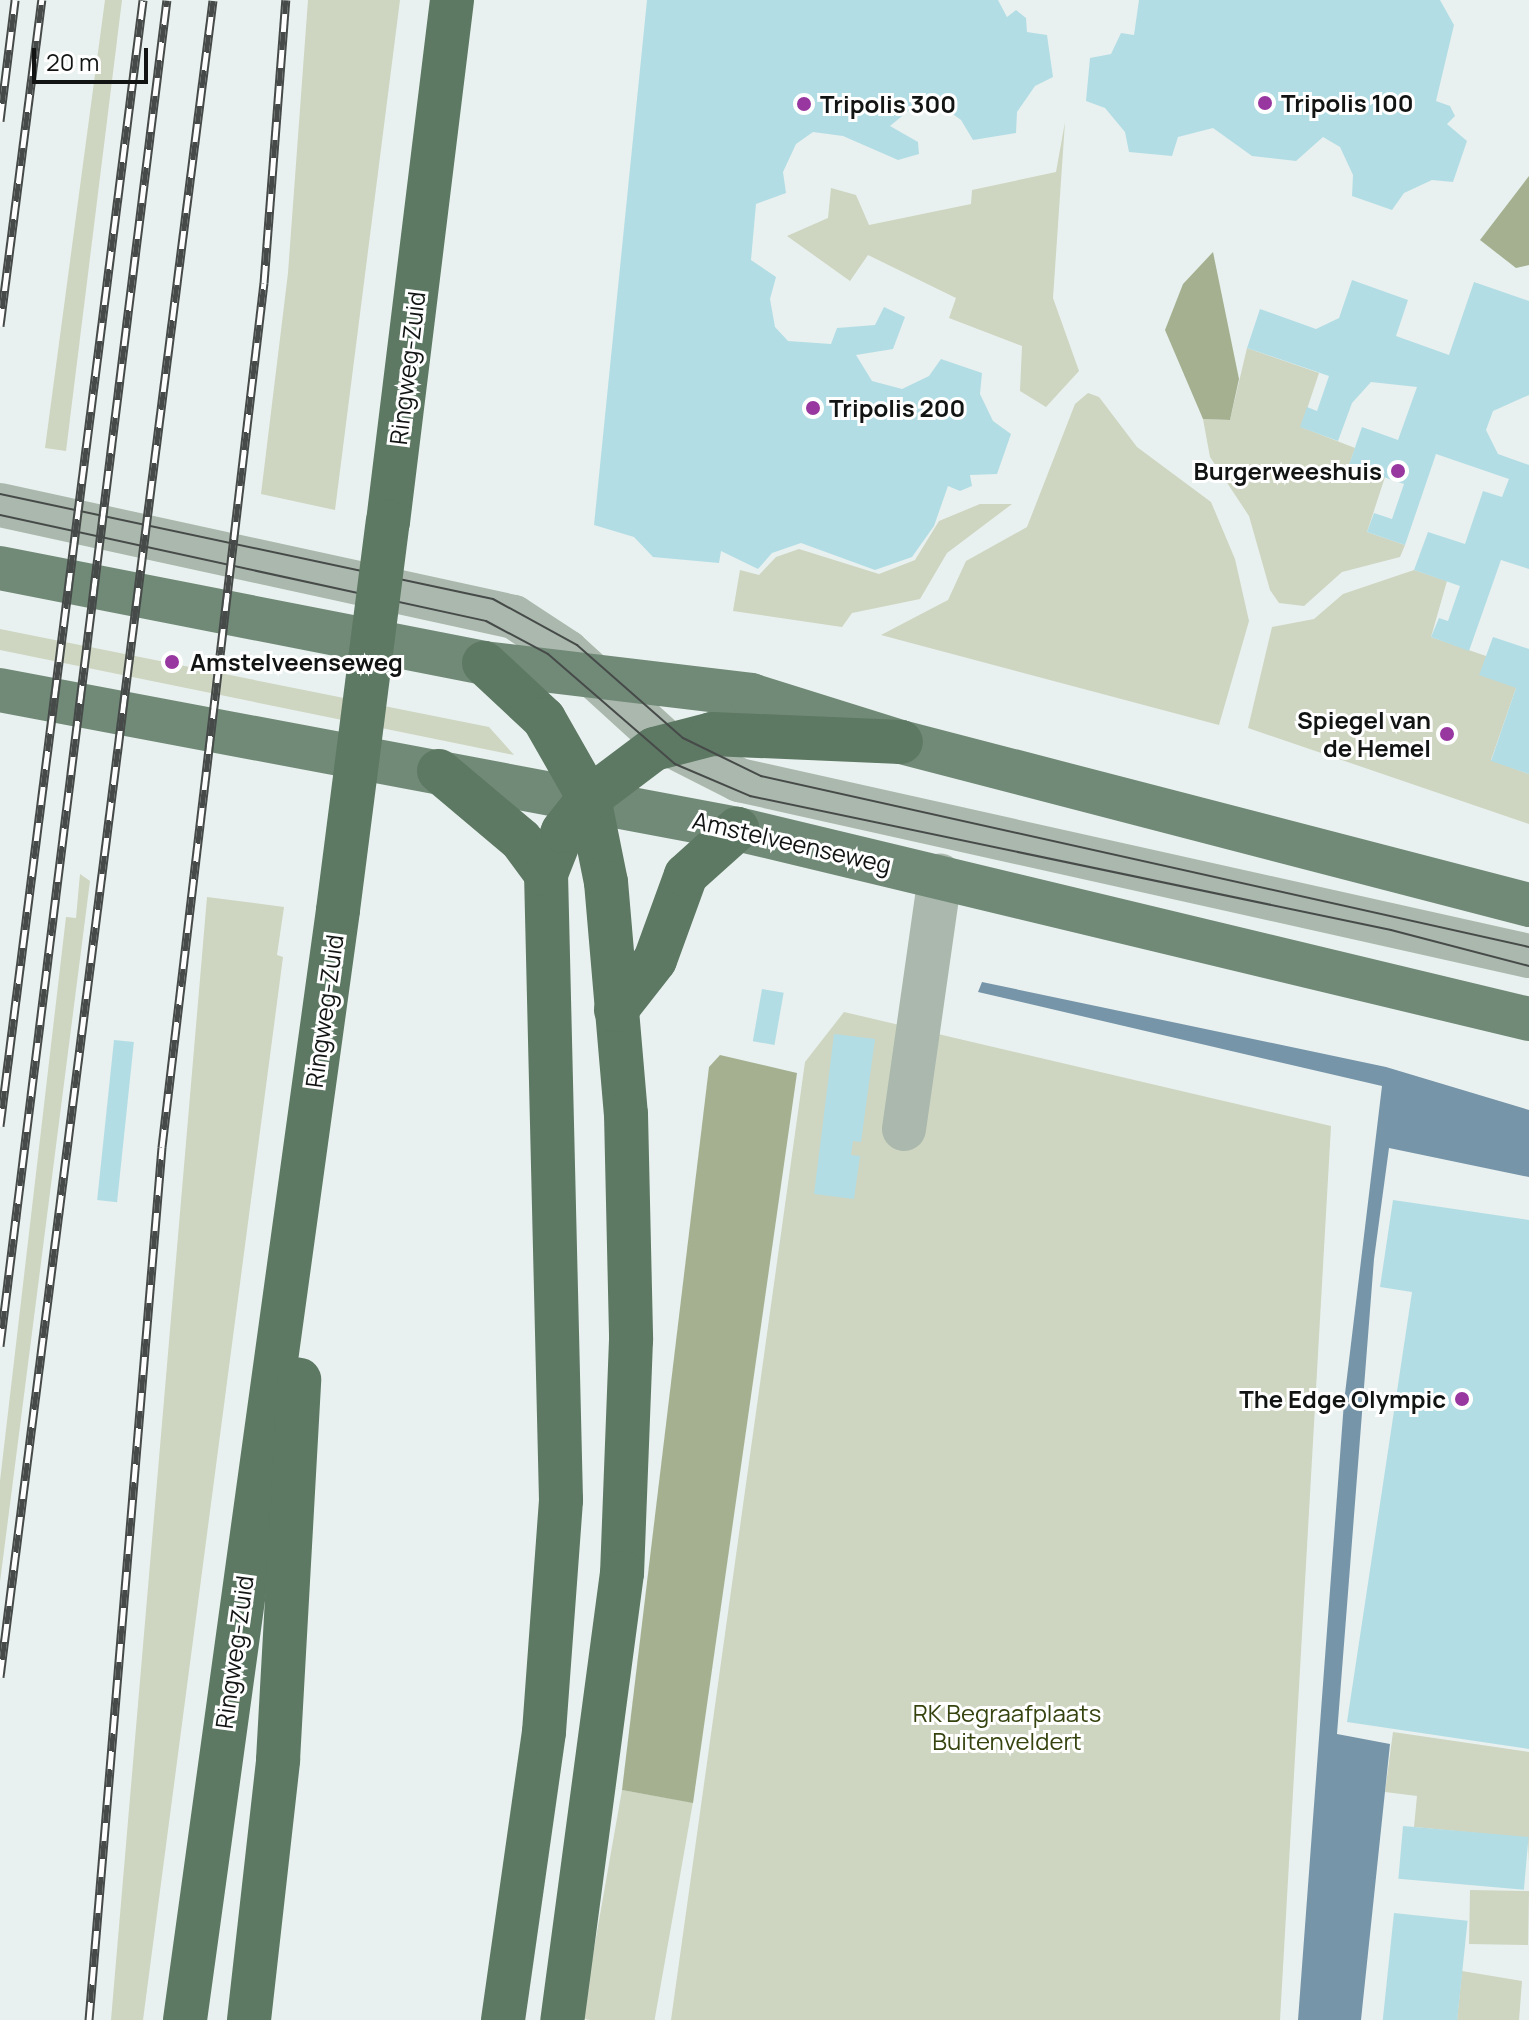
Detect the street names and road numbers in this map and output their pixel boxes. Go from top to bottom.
street label: Ringweg-Zuid [383,290,431,446]
street label: Amstelveenseweg [690,805,894,879]
street label: Ringweg-Zuid [299,933,349,1089]
street label: Ringweg-Zuid [209,1574,259,1730]

